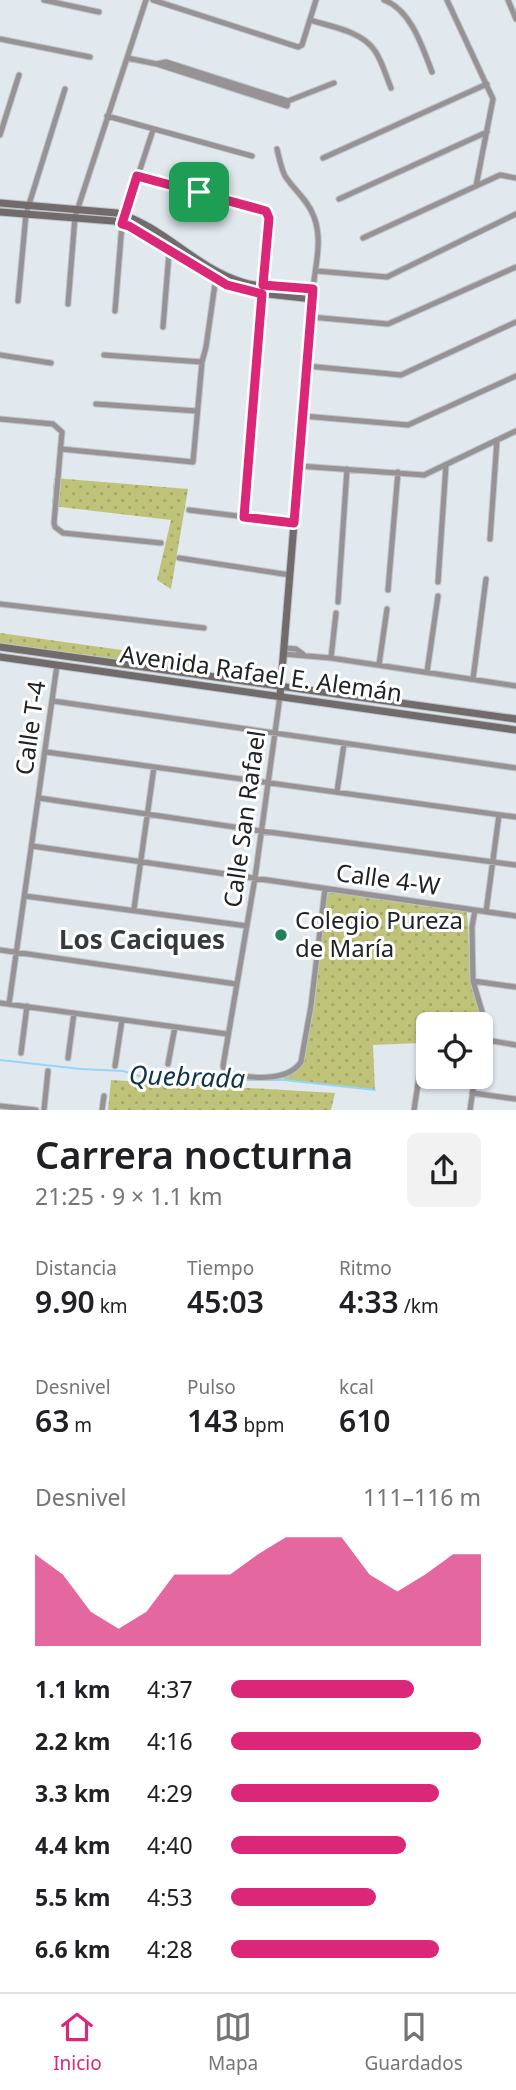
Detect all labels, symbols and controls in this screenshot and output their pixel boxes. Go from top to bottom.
pin [169,162,229,222]
icon: arrive [180,173,218,211]
street label: Avenida Rafael E. Alemán [118,636,404,709]
street label: Calle T-4 [7,678,52,777]
street label: Calle San Rafael [215,728,272,909]
street label: Calle 4-W [334,855,443,902]
place label: Colegio Pureza de María [295,903,463,964]
district label: Los Caciques [59,921,225,957]
marker: Colegio Pureza de María [273,927,289,943]
map controls [416,1012,493,1089]
button: locate [416,1012,493,1089]
water label: Quebrada [128,1056,246,1096]
text: Carrera nocturna [35,1128,353,1180]
button: share [407,1133,481,1207]
text: 21:25 · 9 × 1.1 km [35,1180,222,1212]
text: Distancia [35,1255,117,1281]
text: Tiempo [187,1255,254,1281]
text: Ritmo [339,1255,392,1281]
text: 9.90 [35,1281,95,1322]
text: 45:03 [187,1281,264,1322]
text: 4:33 [339,1281,399,1322]
text: km [95,1293,128,1319]
text: /km [399,1293,439,1319]
text: Desnivel [35,1374,111,1400]
text: Pulso [187,1374,236,1400]
text: kcal [339,1374,374,1400]
text: 63 [35,1400,69,1441]
text: 143 [187,1400,238,1441]
text: 610 [339,1400,390,1441]
text: m [69,1412,92,1438]
text: bpm [238,1412,285,1438]
text: Desnivel [35,1481,127,1513]
text: 111–116 m [363,1481,481,1513]
text: 1.1 km [35,1673,110,1705]
text: 4:37 [147,1673,193,1705]
text: 2.2 km [35,1725,110,1757]
text: 4:16 [147,1725,193,1757]
text: 3.3 km [35,1777,110,1809]
text: 4:29 [147,1777,193,1809]
text: 4.4 km [35,1829,110,1861]
text: 4:40 [147,1829,193,1861]
text: 5.5 km [35,1881,110,1913]
text: 4:53 [147,1881,193,1913]
text: 6.6 km [35,1933,110,1965]
text: 4:28 [147,1933,193,1965]
tab: Inicio [53,2008,102,2076]
tab: Mapa [208,2008,258,2076]
tab: Guardados [365,2008,463,2076]

